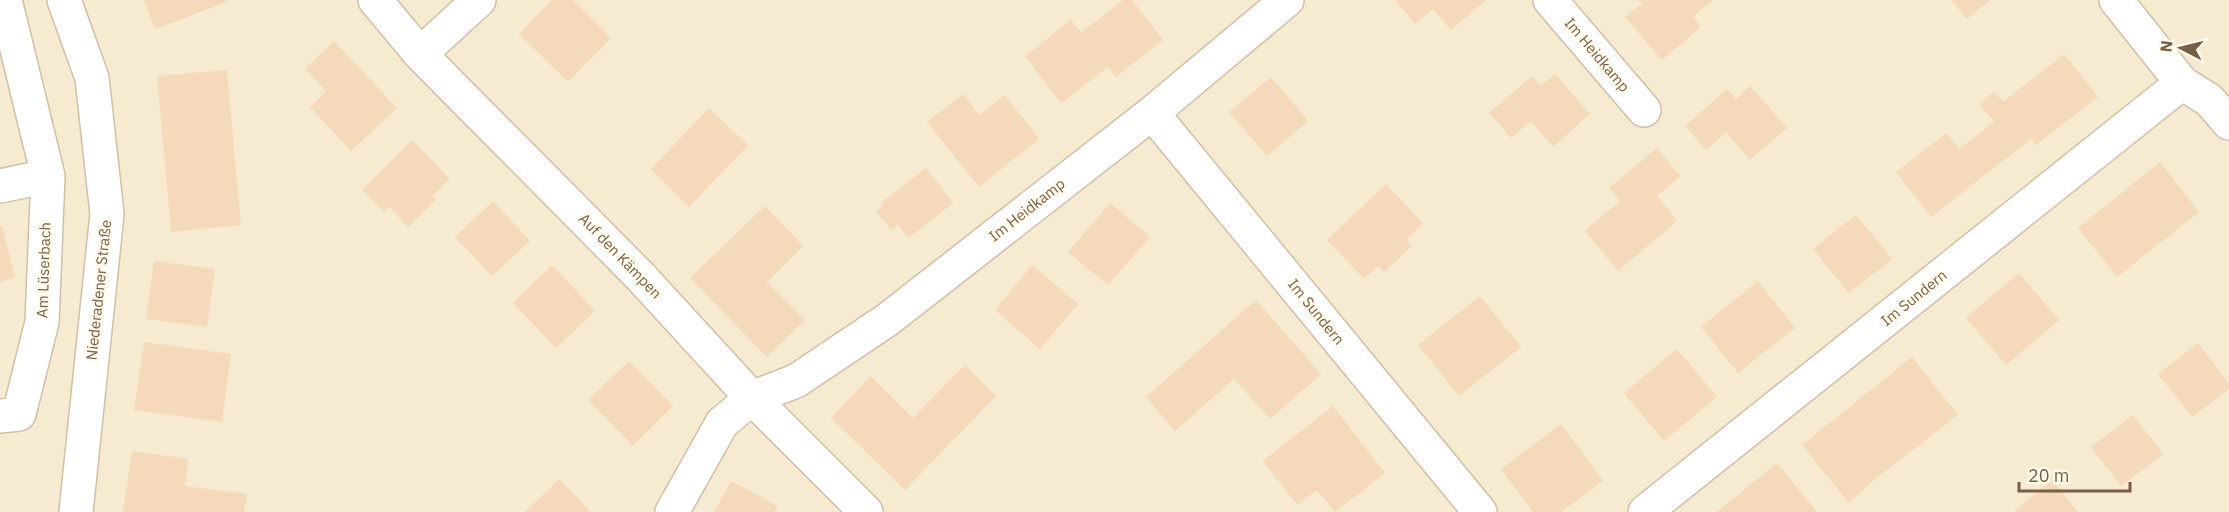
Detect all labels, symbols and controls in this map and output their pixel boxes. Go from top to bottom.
street label: Im Heidkamp [1561,14,1634,96]
north arrow [2151,18,2211,78]
text: N [2155,39,2177,53]
street label: Im Heidkamp [985,174,1069,245]
street label: Auf den Kämpen [575,209,666,302]
street label: Niederadener Straße [82,219,115,361]
street label: Am Lüserbach [32,222,55,318]
street label: Im Sundern [1877,265,1951,330]
street label: Im Sundern [1284,275,1349,349]
scale bar [2019,455,2130,493]
text: 20 m [2028,464,2070,487]

